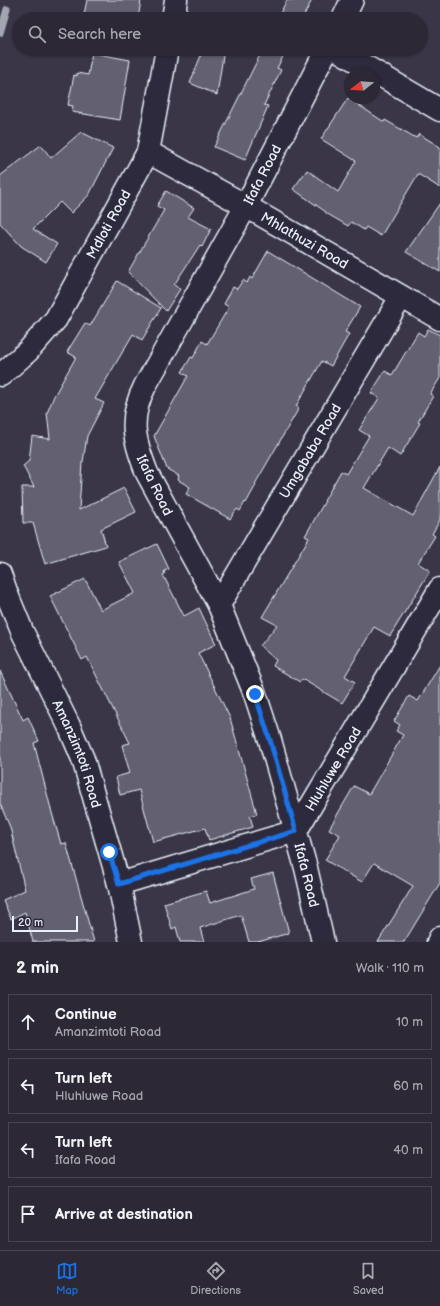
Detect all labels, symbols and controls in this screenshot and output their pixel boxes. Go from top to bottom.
search box [12,12,428,56]
icon: search [26,23,48,45]
text: Search here [58,25,141,44]
north arrow [344,68,380,104]
street label: Ifafa Road [240,142,285,208]
street label: Mdloti Road [83,187,135,262]
street label: Mhlathuzi Road [258,209,351,273]
street label: Umgababa Road [276,401,345,502]
street label: Ifafa Road [133,452,177,518]
route end [246,685,264,703]
street label: Amanzimtoti Road [48,697,105,810]
street label: Hluhluwe Road [302,724,365,814]
street label: Ifafa Road [290,841,323,909]
route start [100,843,118,861]
scale bar [12,914,78,933]
text: 20 m [18,916,43,929]
text: 2 min [16,958,59,978]
text: Walk · 110 m [356,960,424,976]
text: Continue [55,1005,117,1024]
icon: ahead [17,1011,39,1033]
text: 10 m [396,1014,423,1030]
text: Amanzimtoti Road [55,1024,161,1040]
text: Turn left [55,1069,112,1088]
icon: left [17,1075,39,1097]
text: 60 m [393,1078,423,1094]
text: Hluhluwe Road [55,1088,143,1104]
text: Turn left [55,1133,112,1152]
icon: left [17,1139,39,1161]
text: 40 m [393,1142,423,1158]
text: Ifafa Road [55,1152,116,1168]
icon: arrive [17,1203,39,1225]
text: Arrive at destination [55,1205,193,1224]
tab: Map [56,1260,78,1297]
tab: Directions [190,1260,241,1297]
tab: Saved [353,1260,384,1297]

